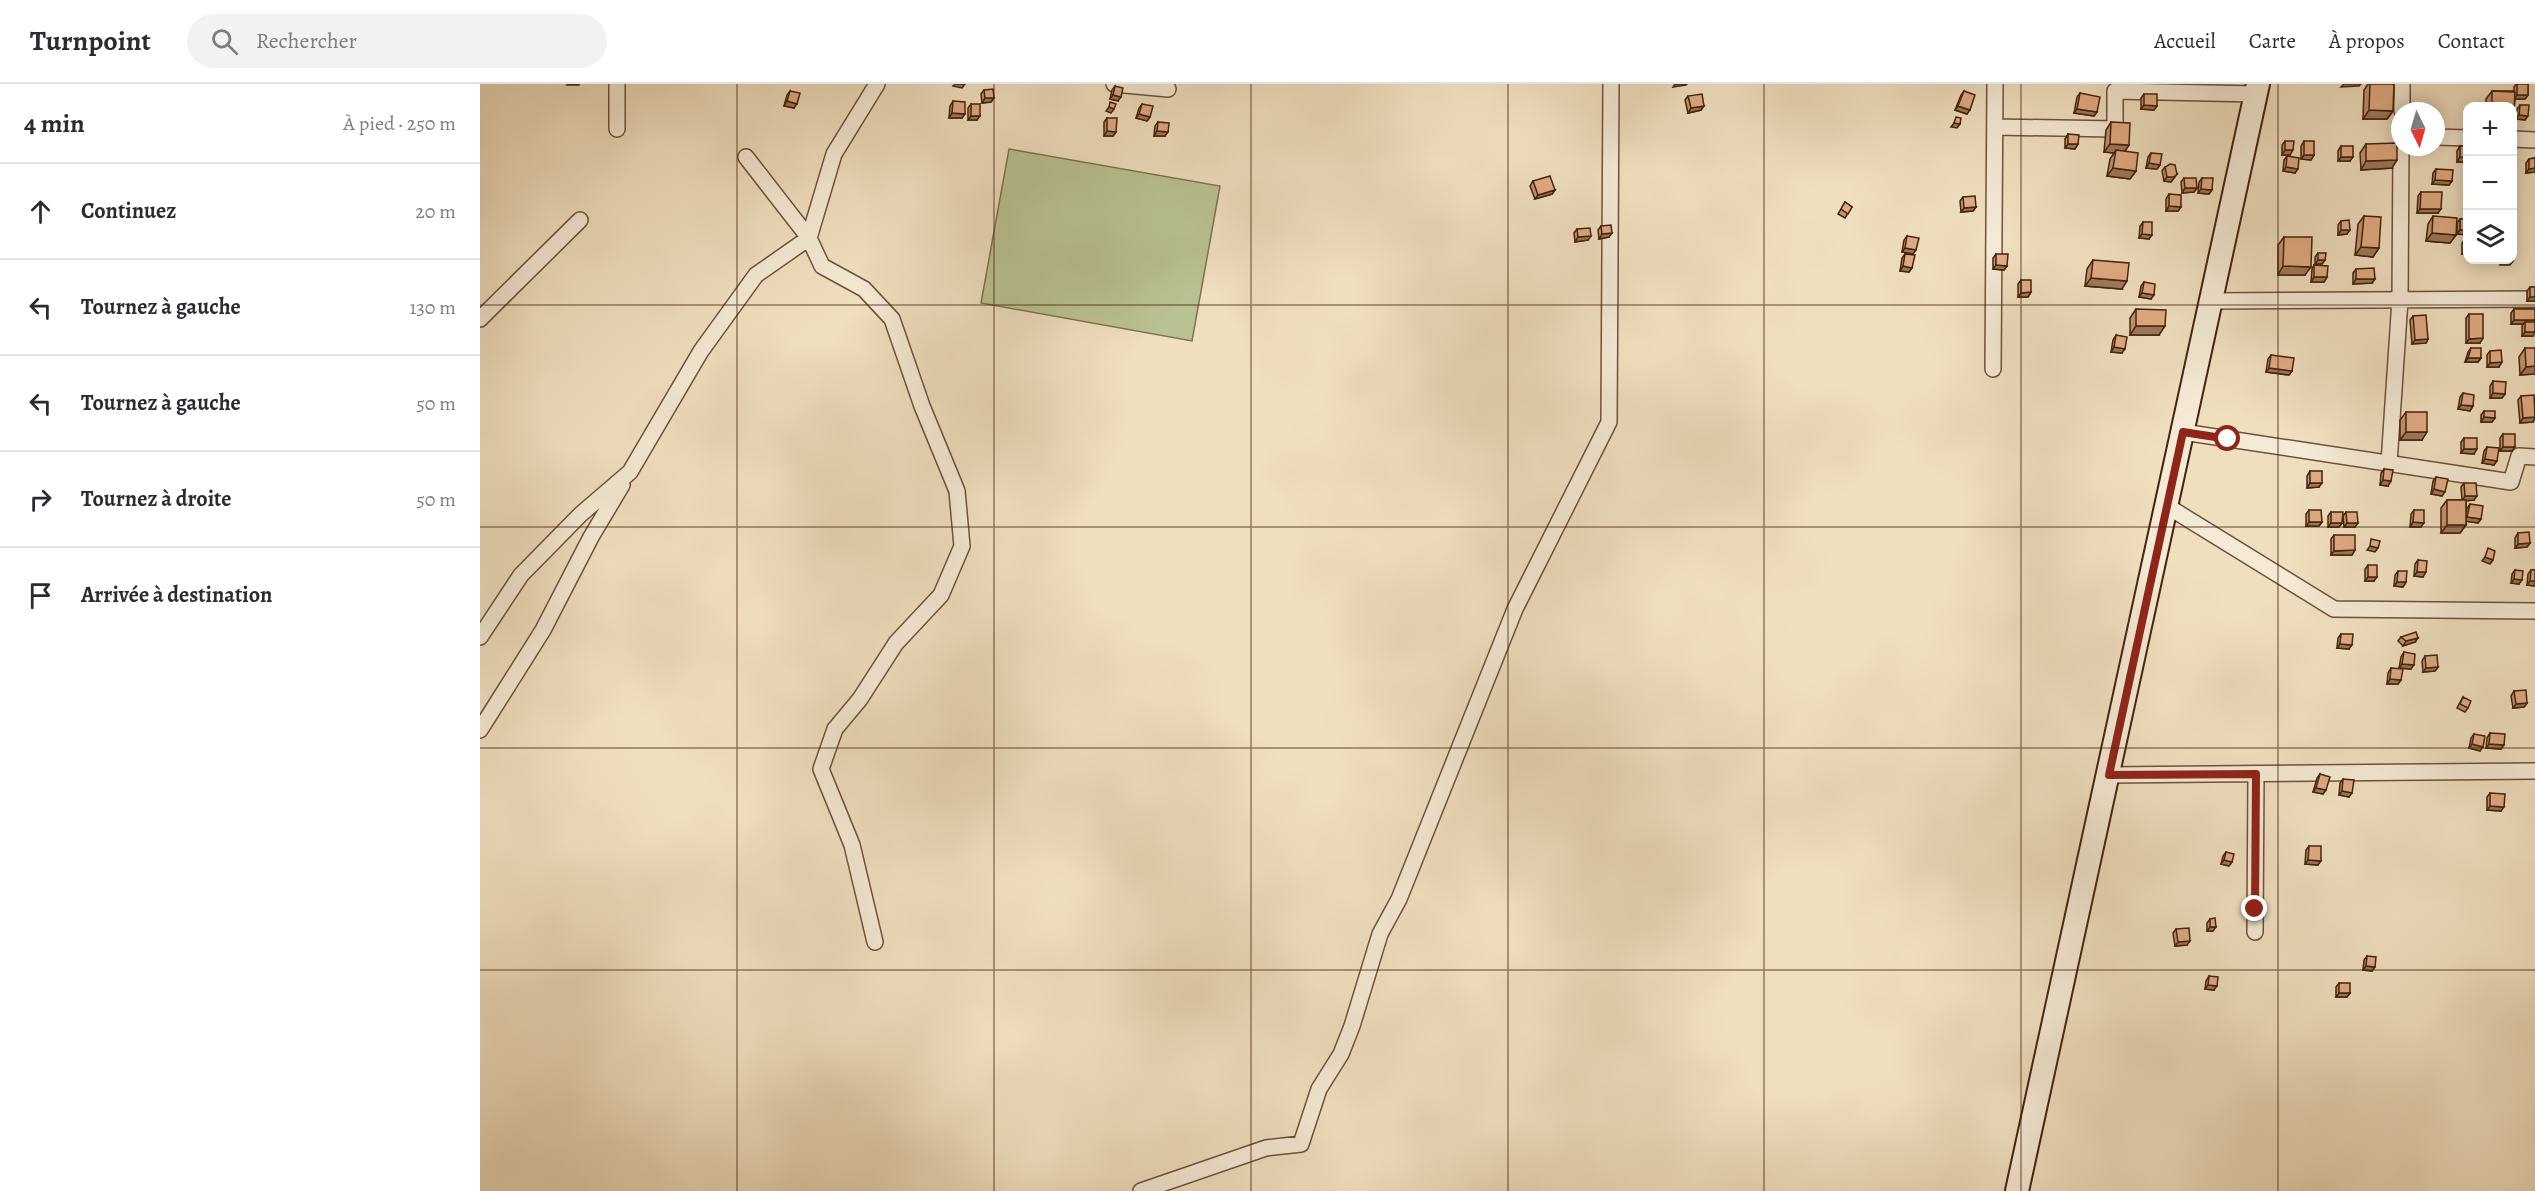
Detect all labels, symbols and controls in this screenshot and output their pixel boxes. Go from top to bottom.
search box [187,14,607,68]
text: Turnpoint [30,22,151,60]
icon: search [208,25,241,58]
text: Rechercher [256,26,357,56]
text: Accueil [2154,27,2216,55]
text: Carte [2249,27,2296,55]
text: À propos [2329,27,2405,55]
text: Contact [2438,27,2505,55]
north arrow [2391,102,2445,156]
map controls [2463,102,2517,264]
button: + [2463,102,2517,156]
text: 4 min [24,106,85,141]
text: À pied · 250 m [343,110,456,137]
button: − [2463,156,2517,210]
icon: ahead [24,195,57,228]
text: Continuez [81,196,176,226]
text: 20 m [415,198,456,225]
button: layers [2463,210,2517,264]
icon: left [24,291,57,324]
text: Tournez à gauche [81,292,241,322]
text: 130 m [410,294,456,321]
icon: left [24,387,57,420]
text: Tournez à gauche [81,388,241,418]
text: 50 m [416,390,456,417]
route start [2214,425,2240,451]
icon: right [24,483,57,516]
text: Tournez à droite [81,484,232,514]
text: 50 m [416,486,456,513]
icon: arrive [24,579,57,612]
text: Arrivée à destination [81,580,272,610]
route end [2241,895,2267,921]

